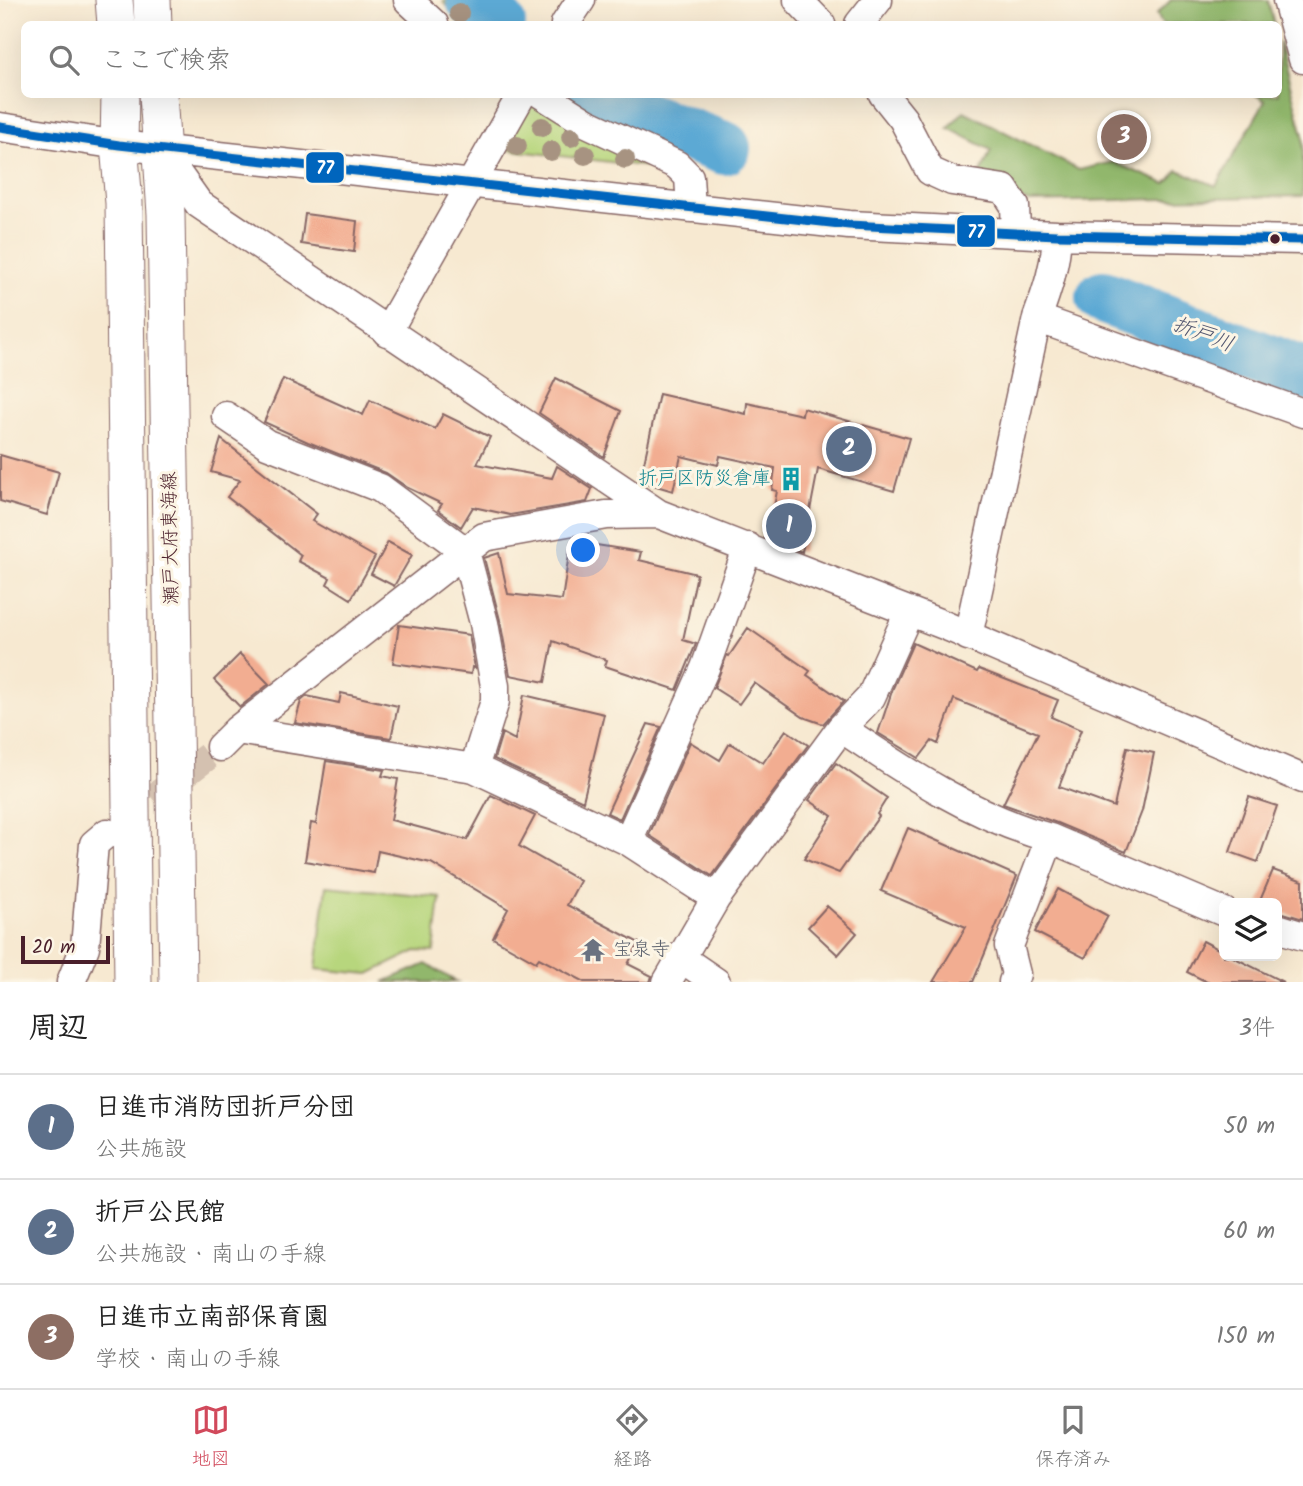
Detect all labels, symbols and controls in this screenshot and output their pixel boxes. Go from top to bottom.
search box [21,21,1282,98]
text: ここで検索 [101,40,231,82]
icon: search [45,41,83,79]
pin: 3 [1101,111,1147,163]
line badge: 77 [305,151,345,184]
text: 77 [316,154,335,184]
line badge: 77 [956,214,996,248]
text: 77 [967,218,986,248]
unlabelled marker [1268,232,1282,246]
water label: 折戸川 [1168,308,1238,362]
pin: 2 [826,423,872,475]
place label: 折戸区防災倉庫 [638,464,771,494]
building icon: 折戸区防災倉庫 [777,465,805,493]
street label: 瀬戸大府東海線 [155,471,187,605]
pin: 1 [766,500,812,552]
your location [566,533,600,567]
map controls [1219,898,1282,961]
button: layers [1219,898,1282,961]
scale bar [21,933,110,965]
text: 20 m [32,933,75,963]
place label: 宝泉寺 [613,935,670,965]
temple icon: 宝泉寺 [579,936,607,964]
text: 周辺 [28,1005,88,1053]
text: 3件 [1239,1011,1275,1047]
text: 日進市消防団折戸分団 [95,1087,355,1129]
text: 1 [48,1109,54,1145]
text: 50 m [1224,1109,1275,1145]
text: 公共施設 [95,1132,187,1168]
text: 折戸公民館 [95,1192,225,1234]
text: 2 [44,1214,58,1250]
text: 60 m [1223,1214,1275,1250]
text: 公共施設 · 南山の手線 [95,1237,326,1273]
text: 日進市立南部保育園 [95,1297,329,1339]
text: 3 [45,1319,57,1355]
text: 150 m [1216,1319,1275,1355]
text: 学校 · 南山の手線 [95,1342,280,1378]
tab: 地図 [192,1401,230,1475]
tab: 経路 [613,1401,651,1475]
tab: 保存済み [1035,1401,1111,1475]

